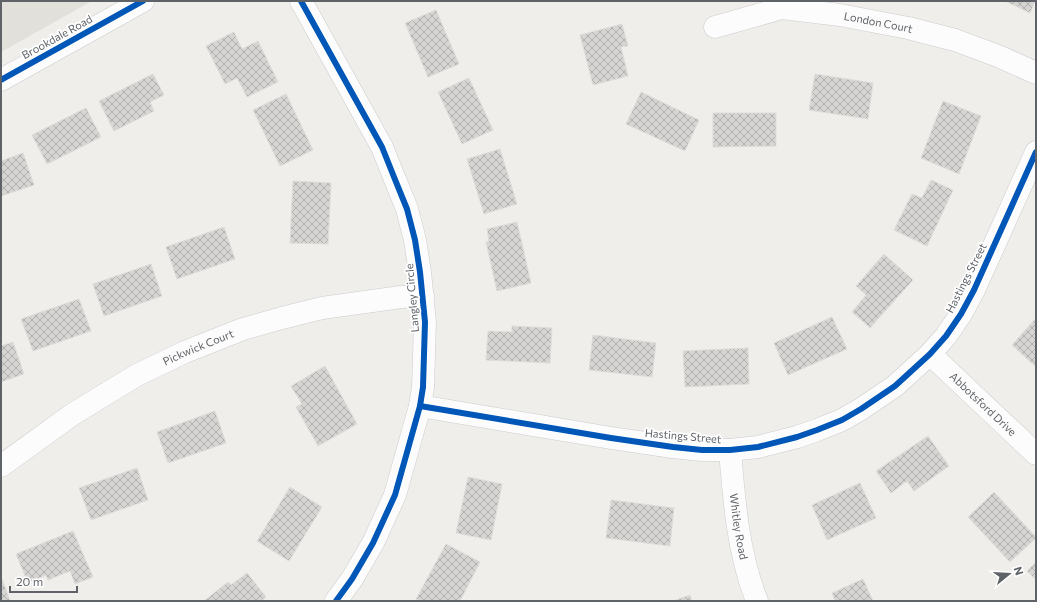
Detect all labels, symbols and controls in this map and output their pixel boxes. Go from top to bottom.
street label: London Court [843,9,915,35]
street label: Brookdale Road [19,12,94,61]
street label: Hastings Street [942,240,989,315]
street label: Langley Circle [402,263,421,333]
street label: Pickwick Court [161,326,236,368]
street label: Abbotsford Drive [947,369,1020,438]
street label: Hastings Street [644,426,722,445]
street label: Whitley Road [728,493,751,561]
north arrow [989,554,1029,594]
text: N [1012,565,1026,577]
scale bar [10,568,77,594]
text: 20 m [16,574,43,588]

